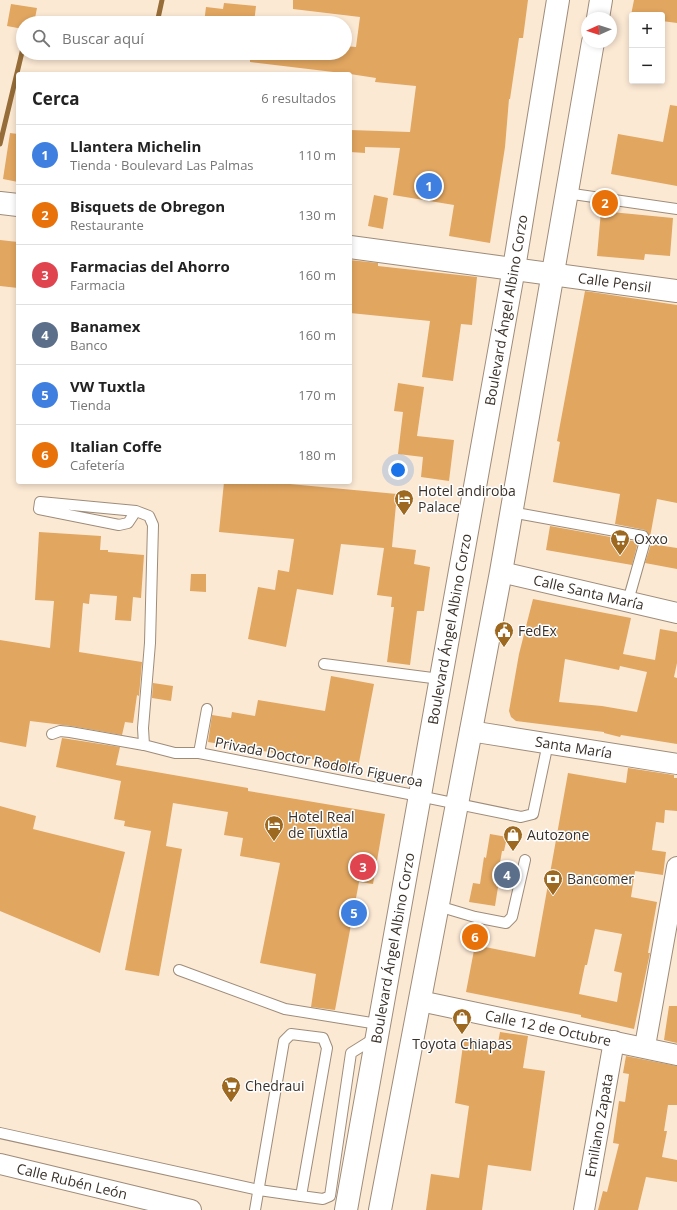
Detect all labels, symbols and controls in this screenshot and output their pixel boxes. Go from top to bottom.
north arrow [581,12,617,48]
map controls [629,12,665,84]
button: + [629,12,665,48]
search box [16,16,352,60]
icon: search [30,27,52,49]
text: Buscar aquí [62,28,144,48]
button: − [629,48,665,84]
text: Cerca [32,87,80,110]
text: 6 resultados [261,89,336,107]
text: Llantera Michelin [70,136,201,156]
text: 1 [41,146,49,164]
text: 110 m [298,146,336,164]
text: Tienda · Boulevard Las Palmas [70,156,254,174]
pin: 1 [416,171,442,201]
pin: 2 [592,188,618,218]
text: Bisquets de Obregon [70,196,225,216]
text: 2 [41,206,49,224]
text: 130 m [298,206,336,224]
street label: Boulevard Ángel Albino Corzo [480,213,532,407]
text: Restaurante [70,216,144,234]
text: Farmacias del Ahorro [70,256,230,276]
text: 3 [41,266,49,284]
text: 160 m [298,266,336,284]
street label: Calle Pensil [577,268,653,296]
text: Farmacia [70,276,125,294]
text: Banamex [70,316,140,336]
text: 4 [41,326,49,344]
text: 160 m [298,326,336,344]
text: Banco [70,336,108,354]
text: VW Tuxtla [70,376,146,396]
text: 5 [41,386,49,404]
text: 170 m [298,386,336,404]
text: Tienda [70,396,111,414]
text: Italian Coffe [70,436,162,456]
text: 6 [41,446,49,464]
text: 180 m [298,446,336,464]
text: Cafetería [70,456,125,474]
your location [388,460,408,480]
place label: Hotel andiroba Palace [418,481,516,516]
hotel icon: Hotel andiroba Palace [393,488,415,516]
supermarket icon: Oxxo [609,528,631,556]
place label: Oxxo [634,529,668,548]
street label: Boulevard Ángel Albino Corzo [423,532,475,726]
street label: Calle Santa María [532,570,646,614]
public building icon: FedEx [493,620,515,648]
place label: FedEx [518,621,557,640]
street label: Privada Doctor Rodolfo Figueroa [213,732,425,791]
street label: Santa María [534,732,614,763]
place label: Hotel Real de Tuxtla [288,807,355,842]
hotel icon: Hotel Real de Tuxtla [263,814,285,842]
shop icon: Autozone [502,824,524,852]
place label: Autozone [527,825,589,844]
street label: Boulevard Ángel Albino Corzo [366,851,419,1045]
pin: 3 [350,852,376,882]
pin: 4 [494,860,520,890]
bank icon: Bancomer [542,868,564,896]
place label: Bancomer [567,869,634,888]
pin: 5 [341,898,367,928]
pin: 6 [462,922,488,952]
street label: Calle 12 de Octubre [484,1005,613,1050]
shop icon: Toyota Chiapas [451,1007,473,1035]
place label: Toyota Chiapas [412,1034,512,1053]
street label: Emiliano Zapata [580,1072,617,1178]
supermarket icon: Chedraui [220,1075,242,1103]
place label: Chedraui [245,1076,304,1095]
street label: Calle Rubén León [15,1158,129,1203]

